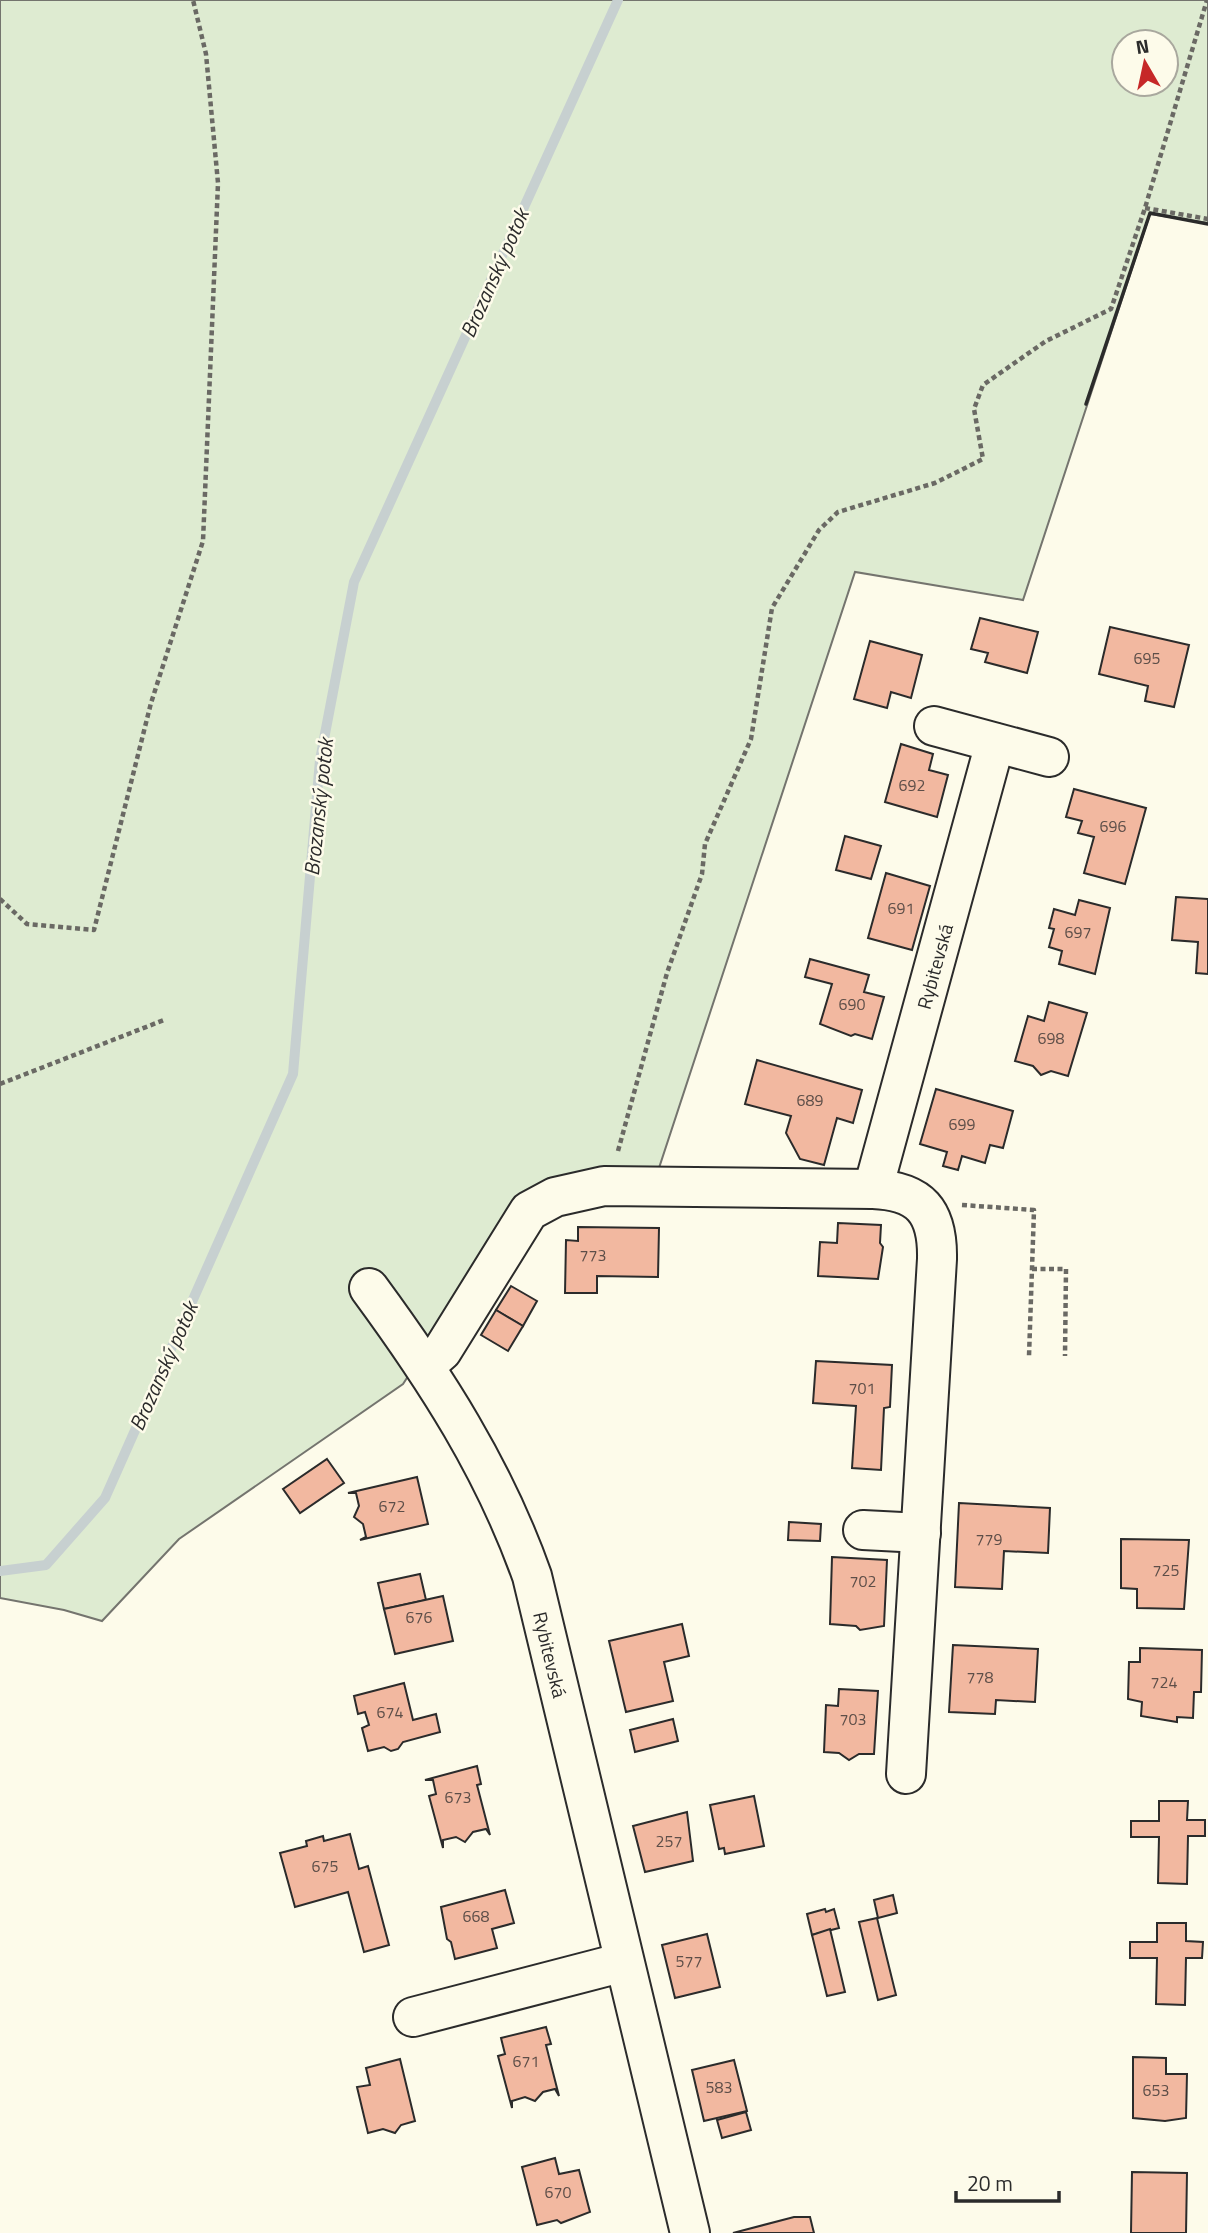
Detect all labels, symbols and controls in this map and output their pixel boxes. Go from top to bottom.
north arrow [1110,28,1180,98]
text: N [1133,30,1151,61]
water label: Brozanský potok [451,201,538,343]
house number: 695 [1134,646,1160,670]
water label: Brozanský potok [295,734,341,877]
house number: 692 [899,773,925,797]
house number: 696 [1100,814,1126,838]
house number: 691 [888,896,914,920]
street label: Rybitevská [908,920,960,1012]
house number: 697 [1065,920,1091,944]
house number: 690 [839,992,865,1016]
house number: 698 [1038,1026,1064,1050]
house number: 689 [797,1088,823,1112]
house number: 699 [949,1112,975,1136]
house number: 773 [580,1243,606,1267]
water label: Brozanský potok [120,1294,207,1436]
house number: 701 [849,1376,875,1400]
house number: 672 [379,1494,405,1518]
house number: 779 [976,1527,1002,1551]
house number: 725 [1153,1558,1179,1582]
house number: 702 [850,1569,876,1593]
house number: 676 [406,1605,432,1629]
street label: Rybitevská [527,1609,575,1701]
house number: 778 [967,1665,993,1689]
house number: 724 [1151,1670,1177,1694]
house number: 674 [377,1700,403,1724]
house number: 703 [840,1707,866,1731]
house number: 673 [445,1785,471,1809]
house number: 257 [656,1829,682,1853]
house number: 675 [312,1854,338,1878]
house number: 668 [463,1904,489,1928]
house number: 577 [676,1949,702,1973]
house number: 671 [513,2049,539,2073]
house number: 583 [706,2075,732,2099]
house number: 653 [1143,2078,1169,2102]
scale bar [956,2160,1059,2204]
text: 20 m [967,2167,1013,2199]
house number: 670 [545,2180,571,2204]

